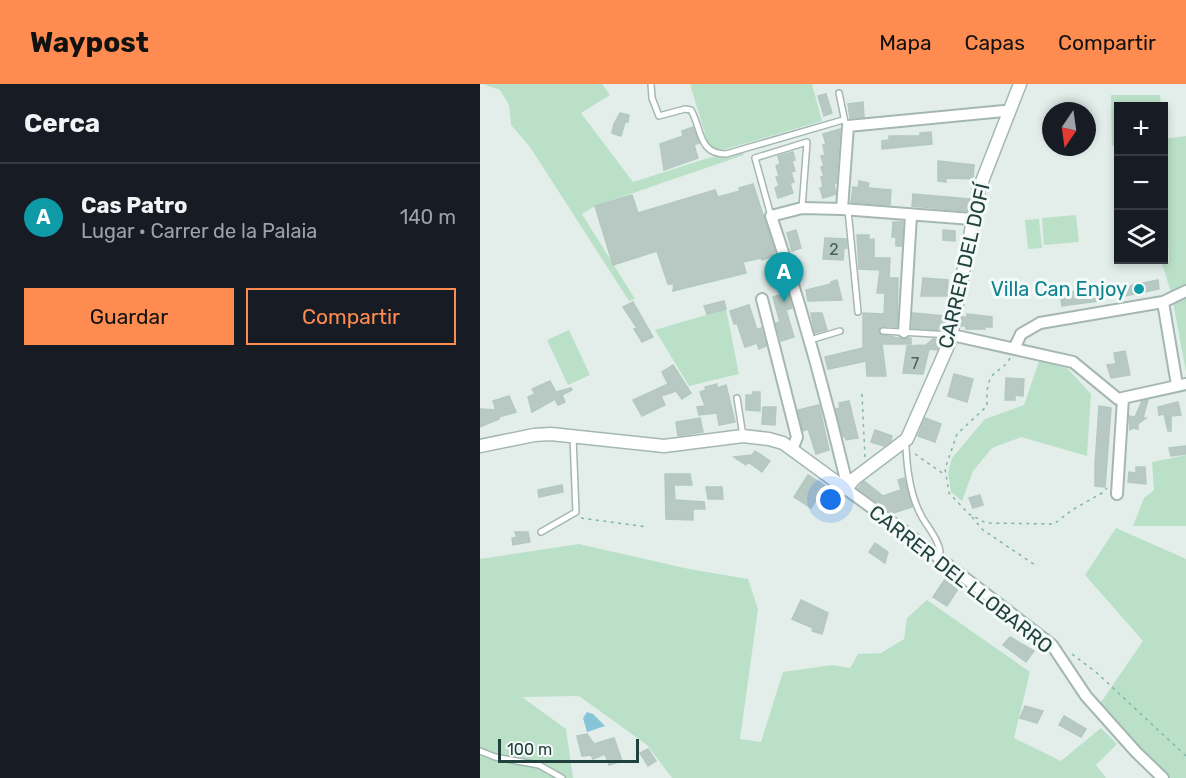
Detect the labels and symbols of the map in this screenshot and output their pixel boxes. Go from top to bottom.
north arrow [1042,102,1096,156]
street label: CARRER DEL DOFÍ [933,180,995,351]
house number: 2 [829,240,839,259]
pin: A [764,252,804,302]
place label: Villa Can Enjoy [991,277,1127,301]
marker: Villa Can Enjoy [1132,282,1146,296]
house number: 7 [911,354,919,373]
your location [816,485,845,514]
street label: CARRER DEL LLOBARRO [864,500,1058,658]
scale bar [498,736,639,764]

